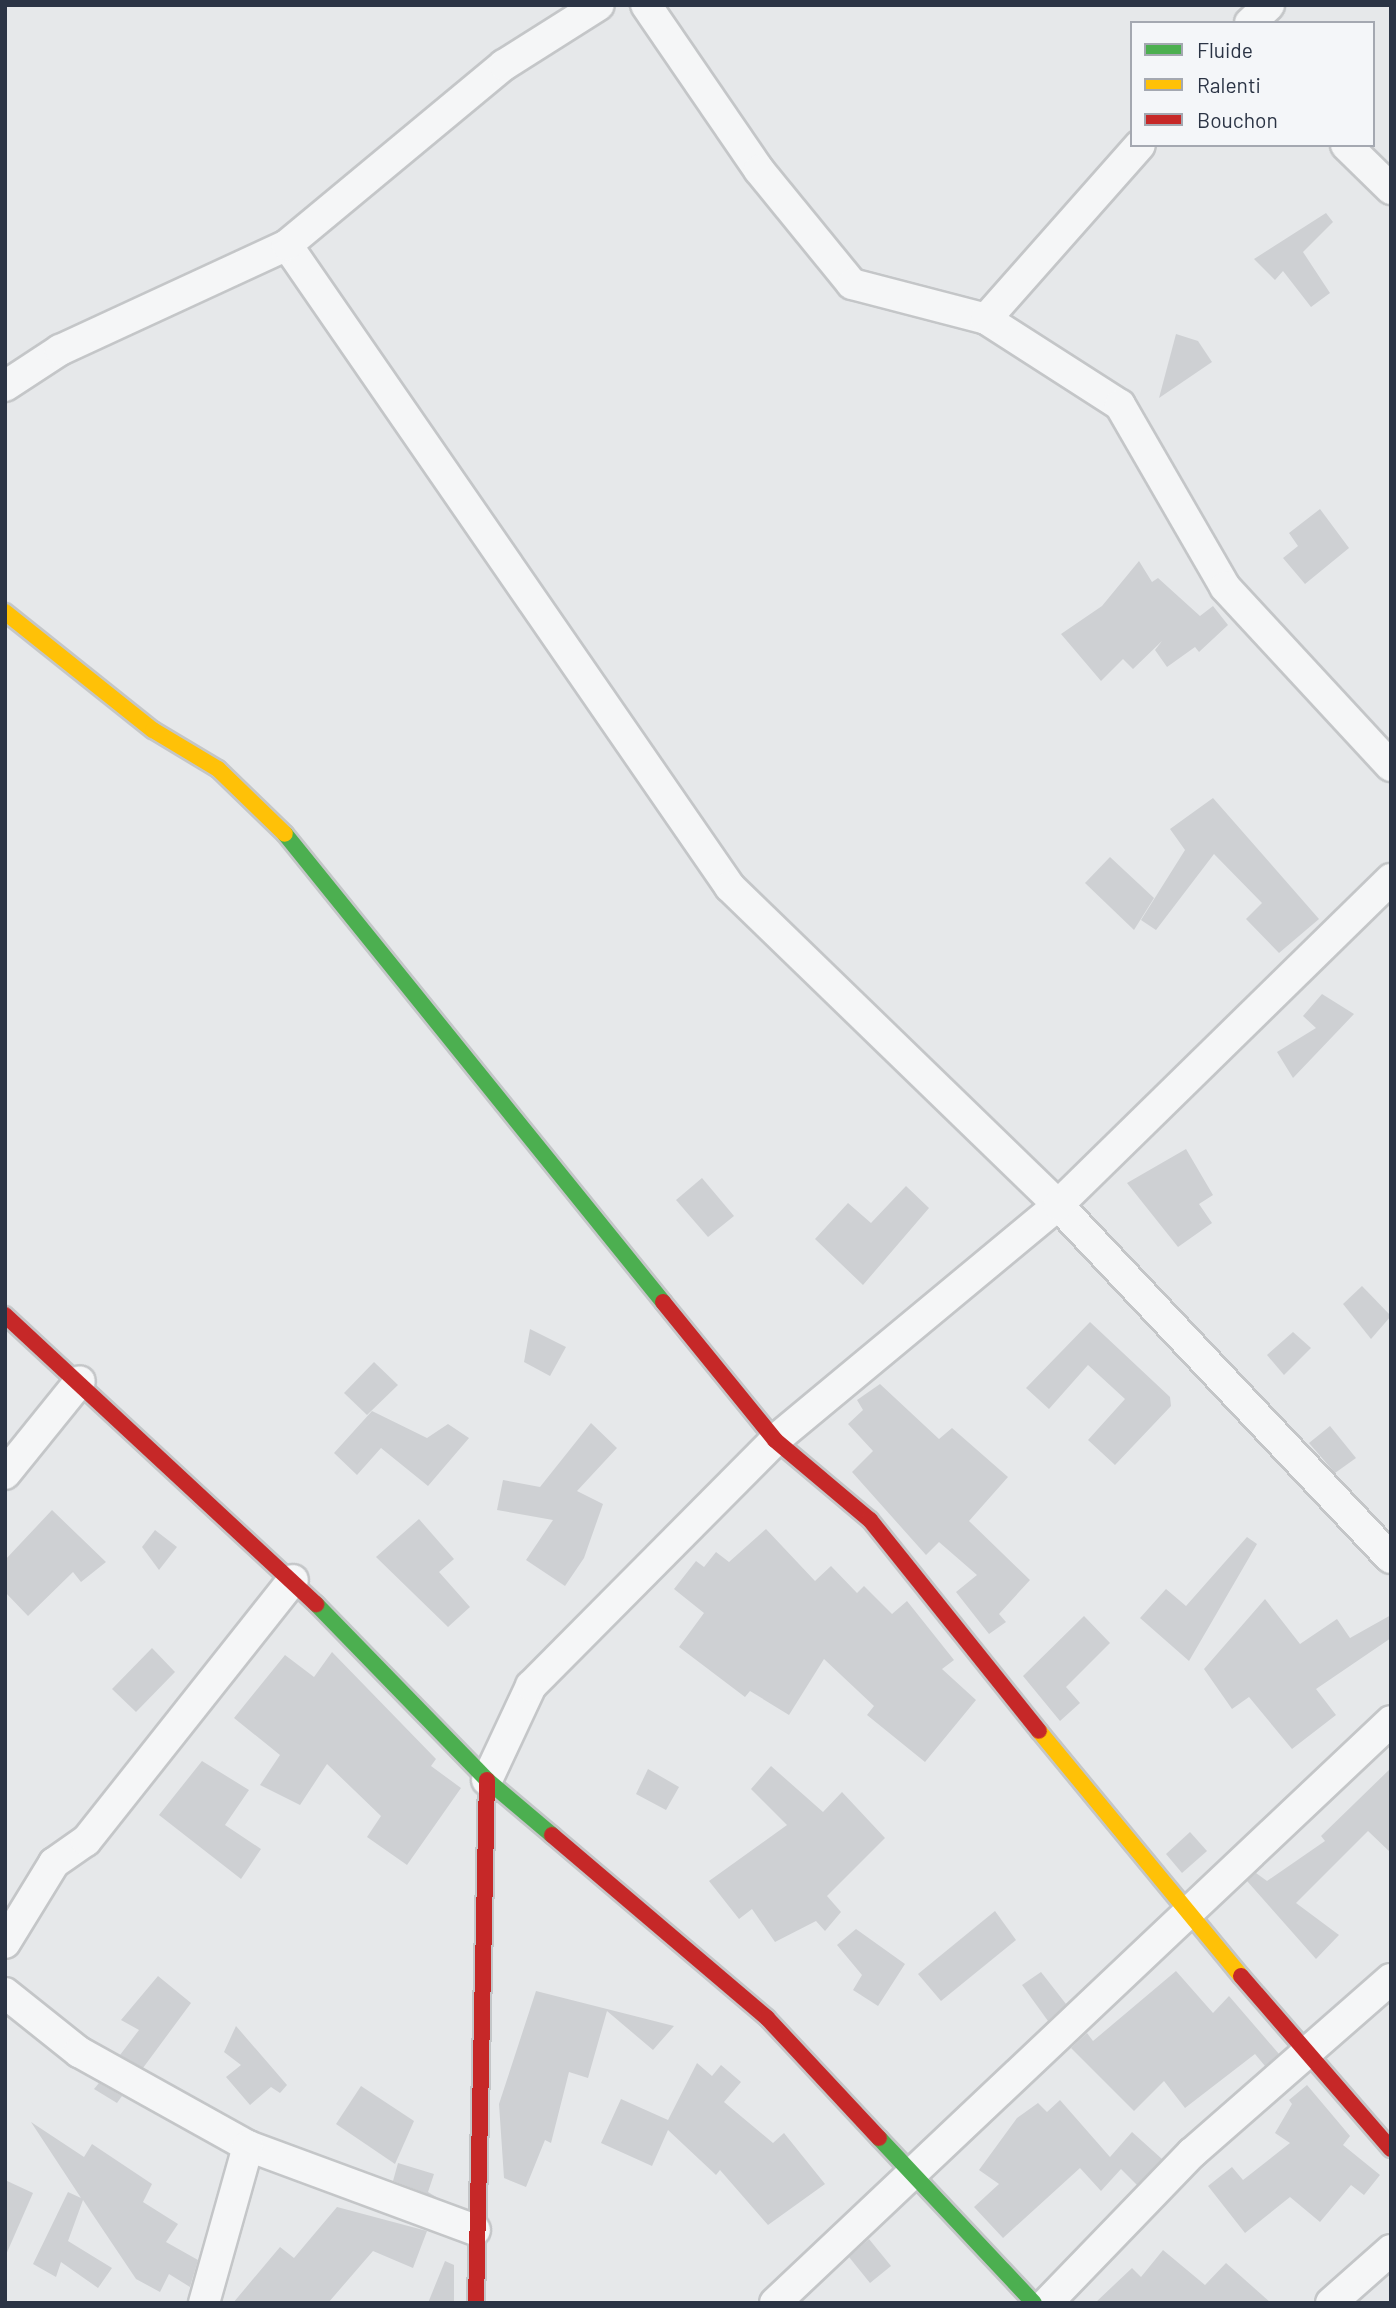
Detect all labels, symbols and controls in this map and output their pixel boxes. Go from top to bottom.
legend [1130,21,1375,147]
text: Fluide [1197,37,1253,62]
text: Ralenti [1197,72,1261,97]
text: Bouchon [1197,107,1278,132]

